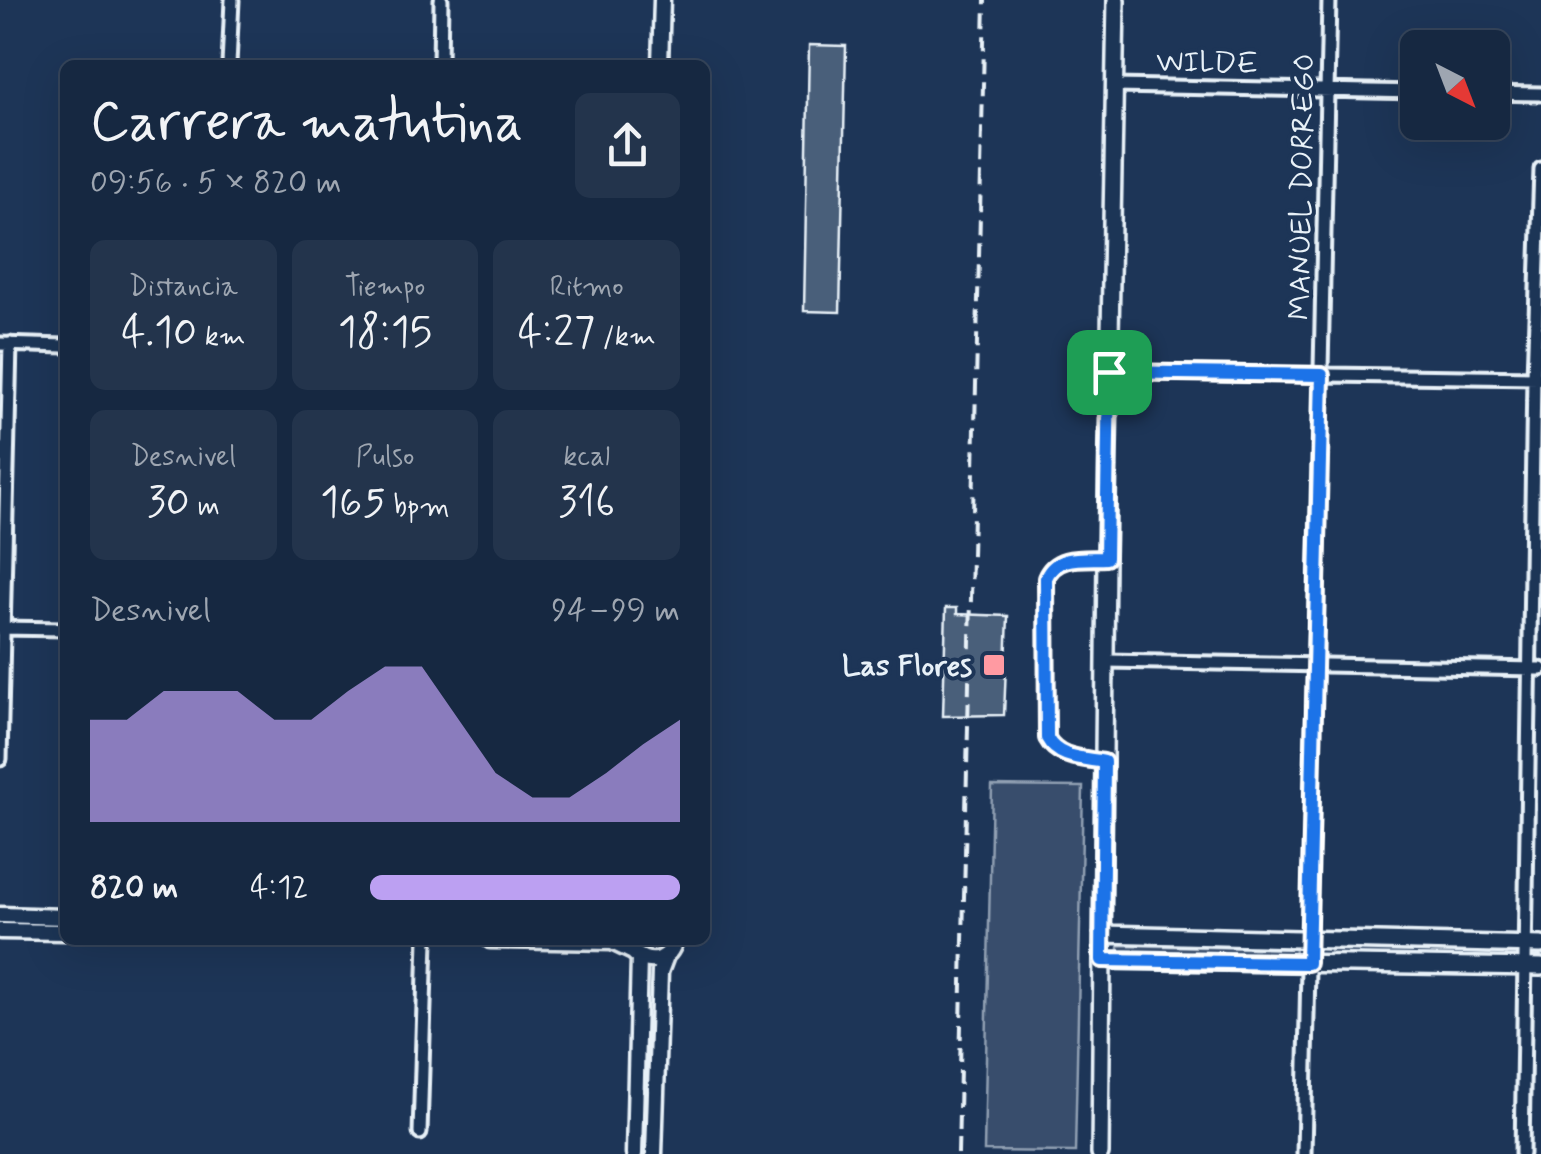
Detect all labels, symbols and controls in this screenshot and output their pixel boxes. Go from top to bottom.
north arrow [1400,30,1510,140]
map controls [1400,30,1510,140]
street label: WILDE [1156,43,1258,84]
street label: MANUEL DORREGO [1281,53,1324,321]
text: Carrera matutina [90,88,523,160]
button: share [575,93,680,198]
text: 09:56 · 5 × 820 m [90,162,341,204]
text: Distancia [129,269,238,306]
text: Tiempo [345,269,425,306]
text: Ritmo [550,269,624,306]
text: 4.10 [121,306,197,361]
text: 18:15 [338,306,432,361]
text: 4:27 [518,306,595,361]
text: km [197,319,246,356]
text: /km [595,319,656,356]
pin [1067,330,1152,415]
icon: arrive [1082,345,1137,400]
text: Desnivel [131,439,236,476]
text: Pulso [356,439,414,476]
text: kcal [563,439,610,476]
text: 30 [147,476,190,531]
text: 165 [320,476,386,531]
text: 316 [558,476,615,531]
text: m [190,489,220,526]
text: bpm [386,489,450,526]
text: Desnivel [90,590,211,632]
text: 94–99 m [551,590,680,632]
place label: Las Flores [842,647,972,686]
marker: Las Flores [981,652,1007,678]
text: 820 m [90,867,178,909]
text: 4:12 [250,867,308,909]

